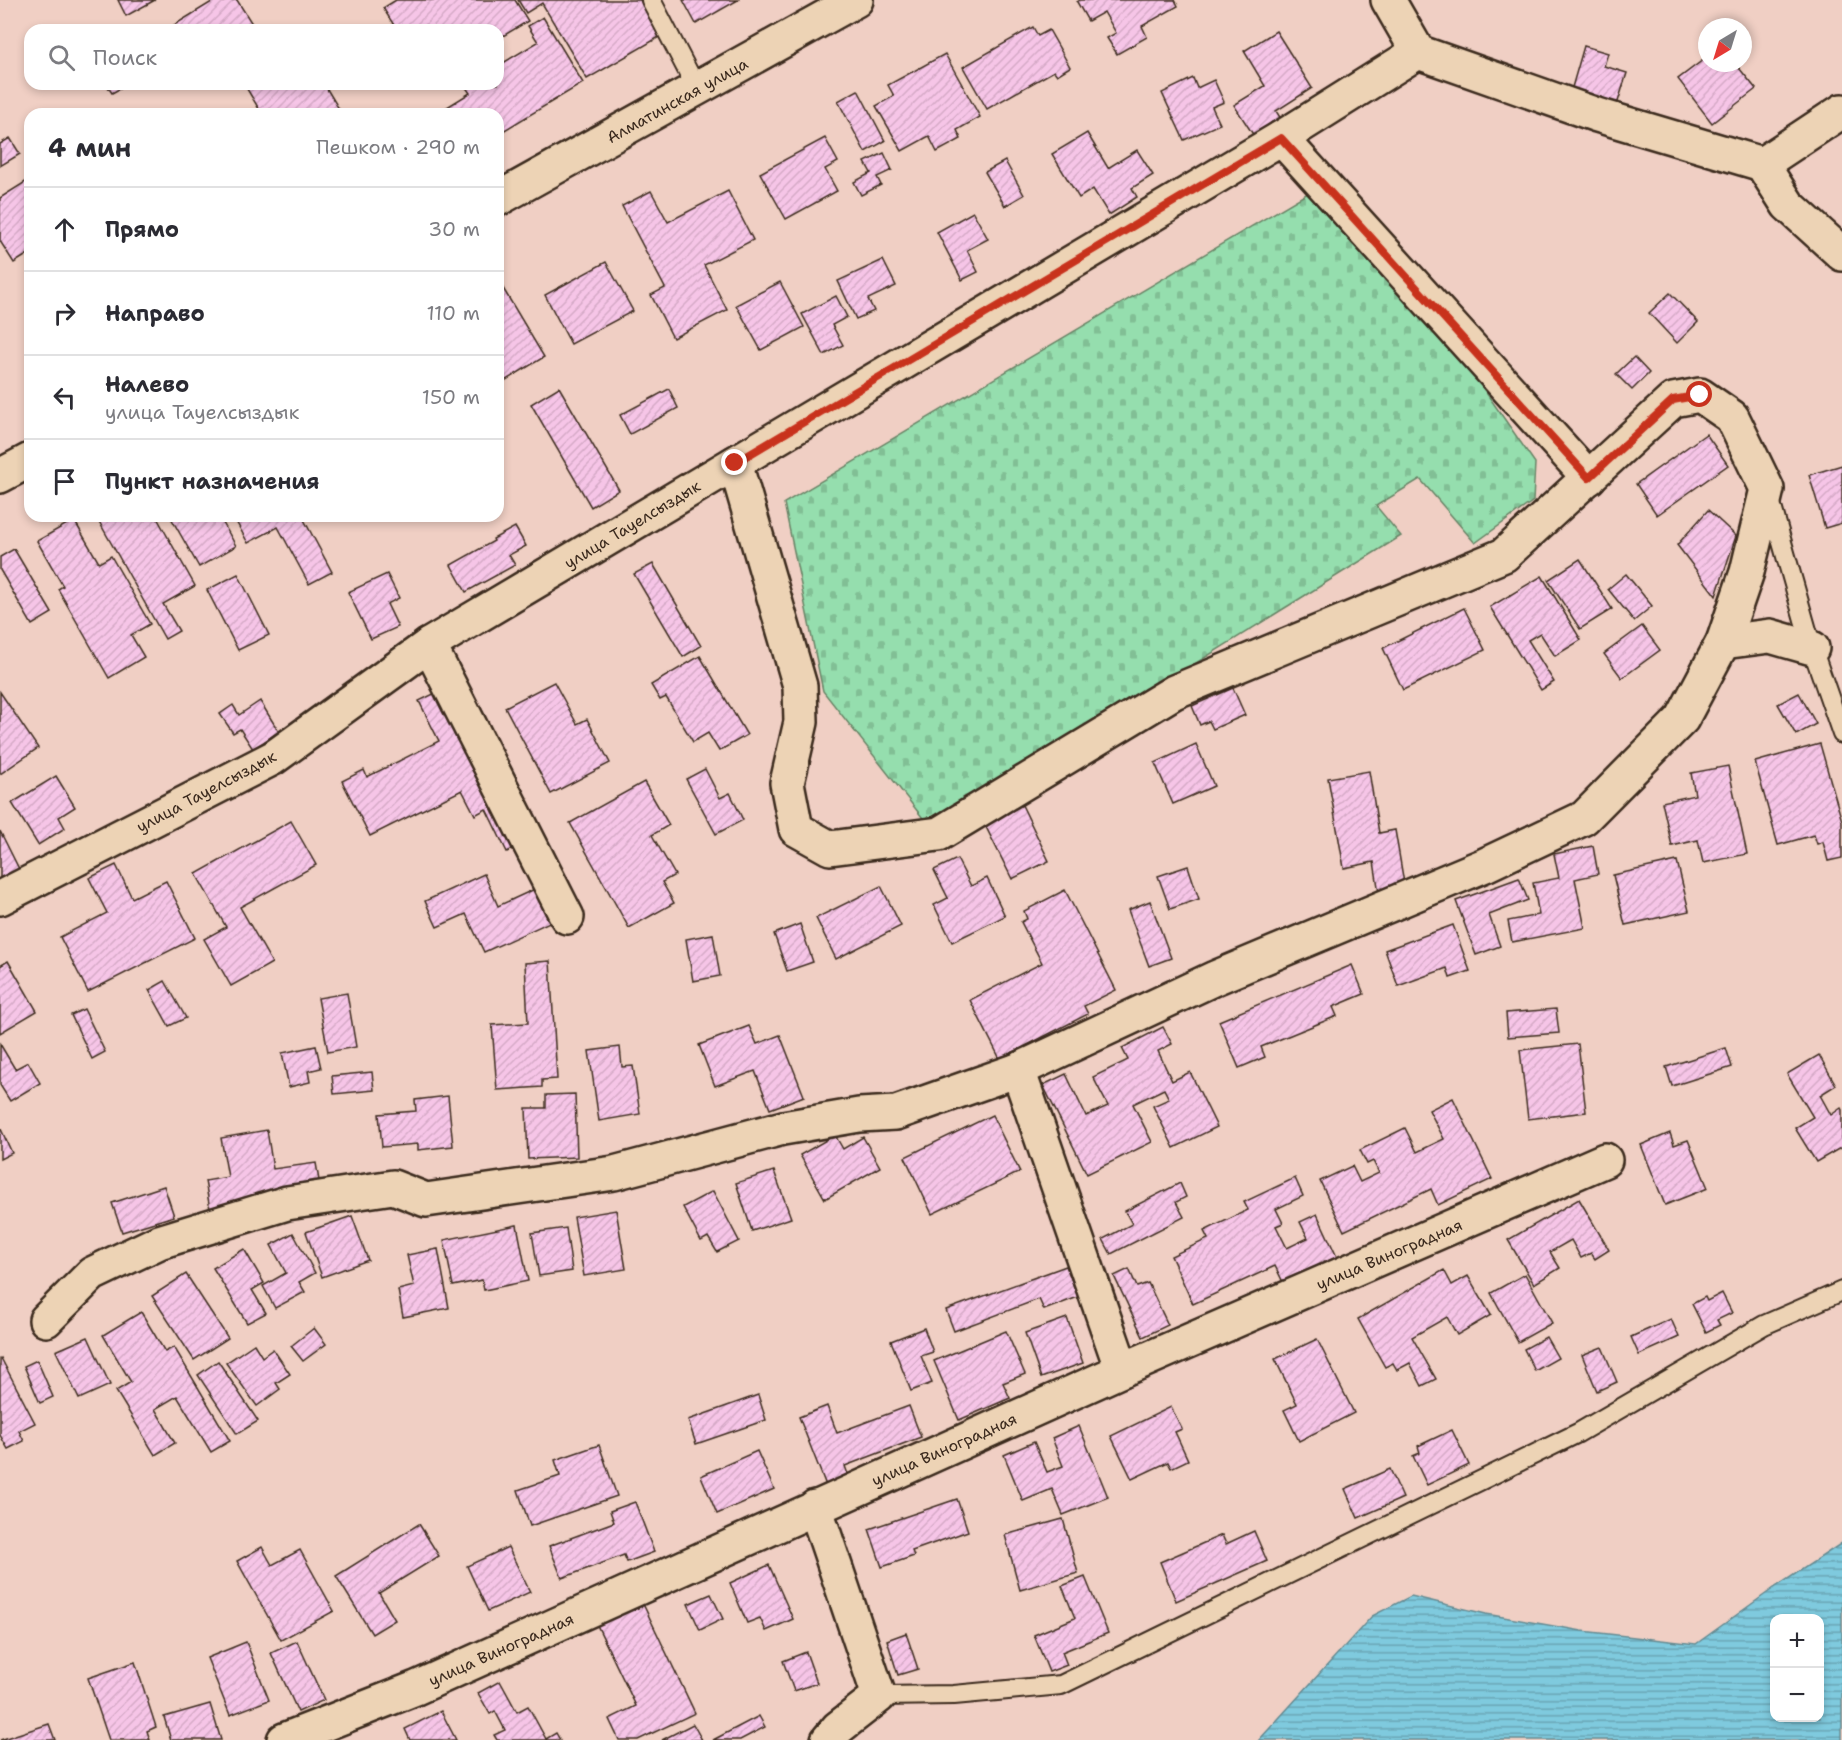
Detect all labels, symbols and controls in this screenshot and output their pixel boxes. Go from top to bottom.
north arrow [1698,18,1752,72]
search box [24,24,504,90]
icon: search [45,41,78,74]
text: Поиск [93,43,157,72]
street label: Алматинская улица [603,53,752,148]
text: 4 мин [48,130,131,165]
text: Пешком · 290 m [316,134,480,160]
icon: ahead [48,213,81,246]
text: Прямо [105,215,179,244]
text: 30 m [428,216,480,242]
icon: right [48,297,81,330]
text: Направо [105,299,205,328]
text: 110 m [426,300,480,326]
text: Налево [105,370,189,399]
icon: left [48,381,81,414]
route start [1686,381,1712,407]
text: 150 m [422,384,480,410]
text: улица Тауелсыздык [105,399,299,425]
route end [721,449,747,475]
icon: arrive [48,465,81,498]
text: Пункт назначения [105,467,319,496]
street label: улица Тауелсыздык [560,475,705,573]
street label: улица Тауелсыздык [133,745,280,837]
street label: улица Виноградная [1313,1214,1465,1295]
street label: улица Виноградная [868,1408,1020,1491]
street label: улица Виноградная [425,1608,577,1691]
map controls [1770,1614,1824,1722]
button: + [1770,1614,1824,1668]
button: − [1770,1668,1824,1722]

